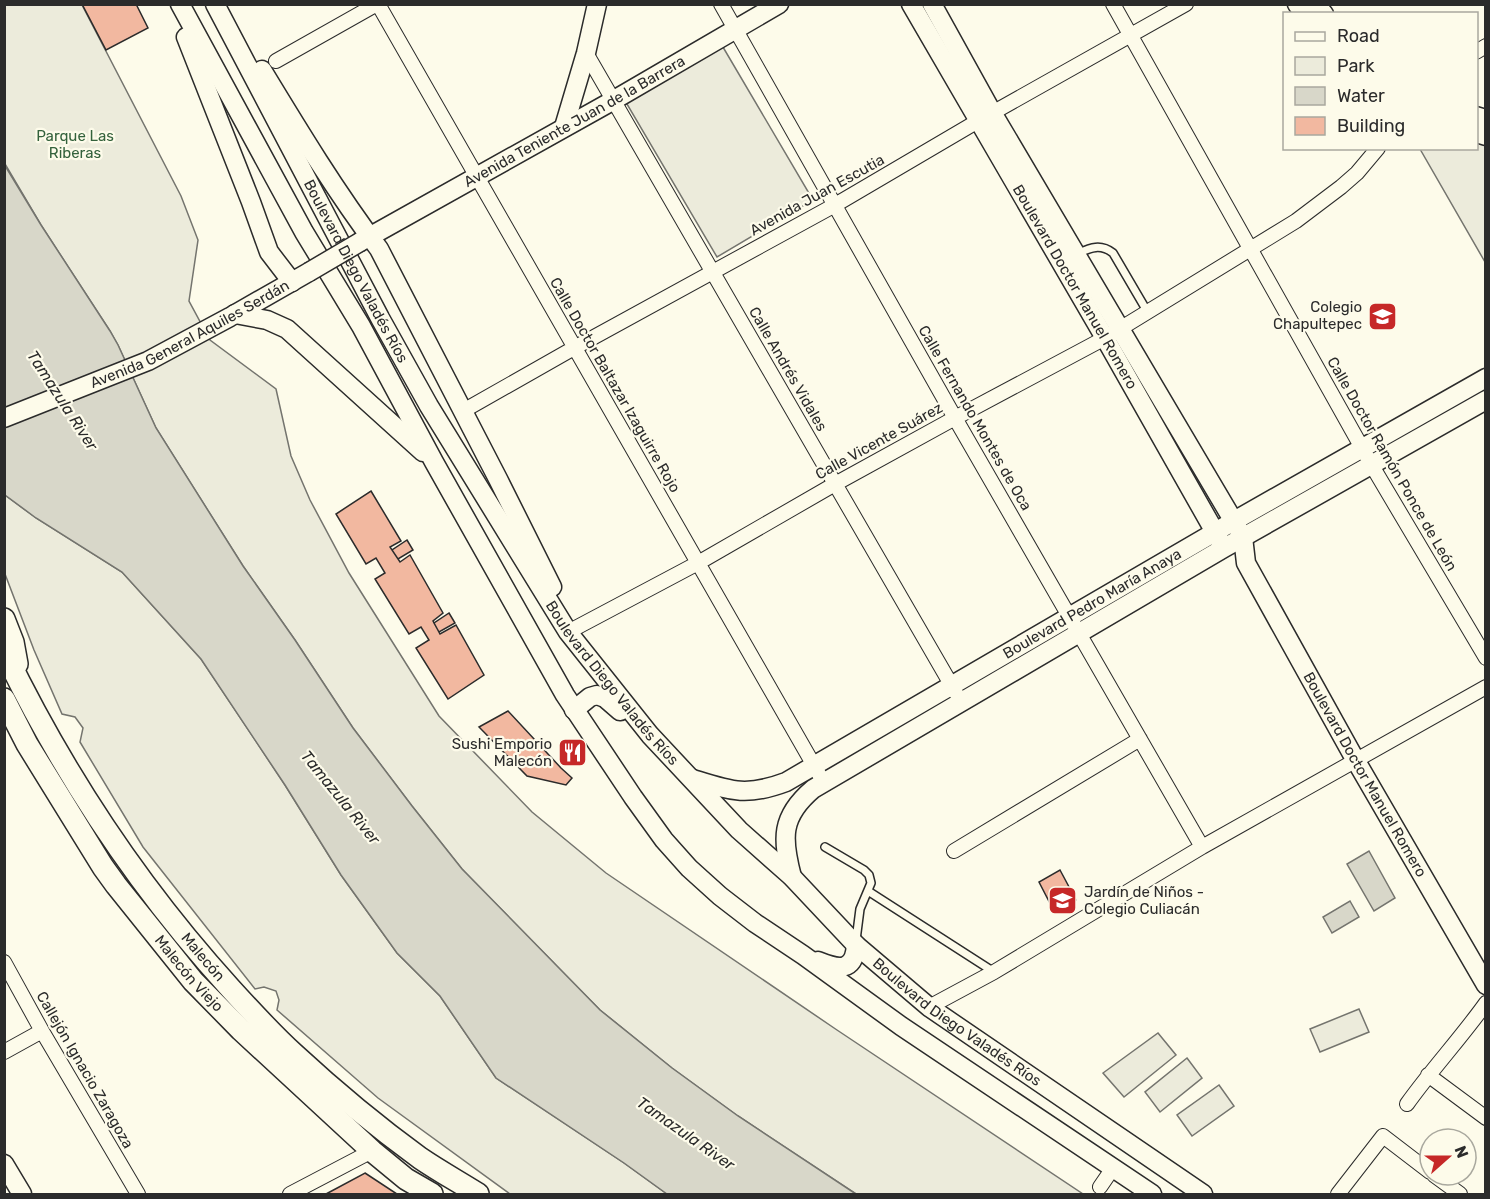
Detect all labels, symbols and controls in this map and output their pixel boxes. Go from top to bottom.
legend [1283,12,1478,150]
text: Road [1337,25,1380,47]
street label: Avenida Teniente Juan de la Barrera [461,52,688,191]
text: Park [1337,55,1375,77]
text: Water [1337,85,1385,107]
text: Building [1337,115,1405,137]
park label: Parque Las Riberas [36,127,114,162]
street label: Avenida Juan Escutia [747,151,887,239]
street label: Boulevard Diego Valadés Ríos [300,176,412,366]
street label: Boulevard Doctor Manuel Romero [1009,181,1141,392]
street label: Calle Doctor Baltazar Izaguirre Rojo [546,274,684,496]
street label: Avenida General Aquiles Serdán [88,276,292,392]
place label: Colegio Chapultepec [1273,298,1362,333]
school or university icon: Colegio Chapultepec [1367,300,1399,332]
street label: Calle Andrés Vidales [745,304,831,435]
street label: Calle Fernando Montes de Oca [915,322,1035,514]
water label: Tamazula River [23,347,102,454]
street label: Calle Doctor Ramón Ponce de León [1323,354,1461,574]
street label: Calle Vicente Suárez [812,398,946,483]
street label: Boulevard Pedro María Anaya [1000,545,1185,663]
street label: Boulevard Diego Valadés Ríos [542,597,683,769]
street label: Boulevard Doctor Manuel Romero [1299,669,1430,880]
place label: Sushi Emporio Malecón [452,735,552,770]
restaurant icon: Sushi Emporio Malecón [557,737,589,769]
water label: Tamazula River [297,747,385,849]
place label: Jardín de Niños - Colegio Culiacán [1084,883,1204,918]
school or university icon: Jardín de Niños - Colegio Culiacán [1047,885,1079,917]
street label: Malecón [177,929,229,985]
street label: Malecón Viejo [151,931,227,1016]
street label: Boulevard Diego Valadés Ríos [869,954,1045,1090]
street label: Callejón Ignacio Zaragoza [33,988,137,1152]
water label: Tamazula River [633,1093,739,1175]
north arrow [1418,1127,1478,1187]
text: N [1451,1143,1472,1161]

